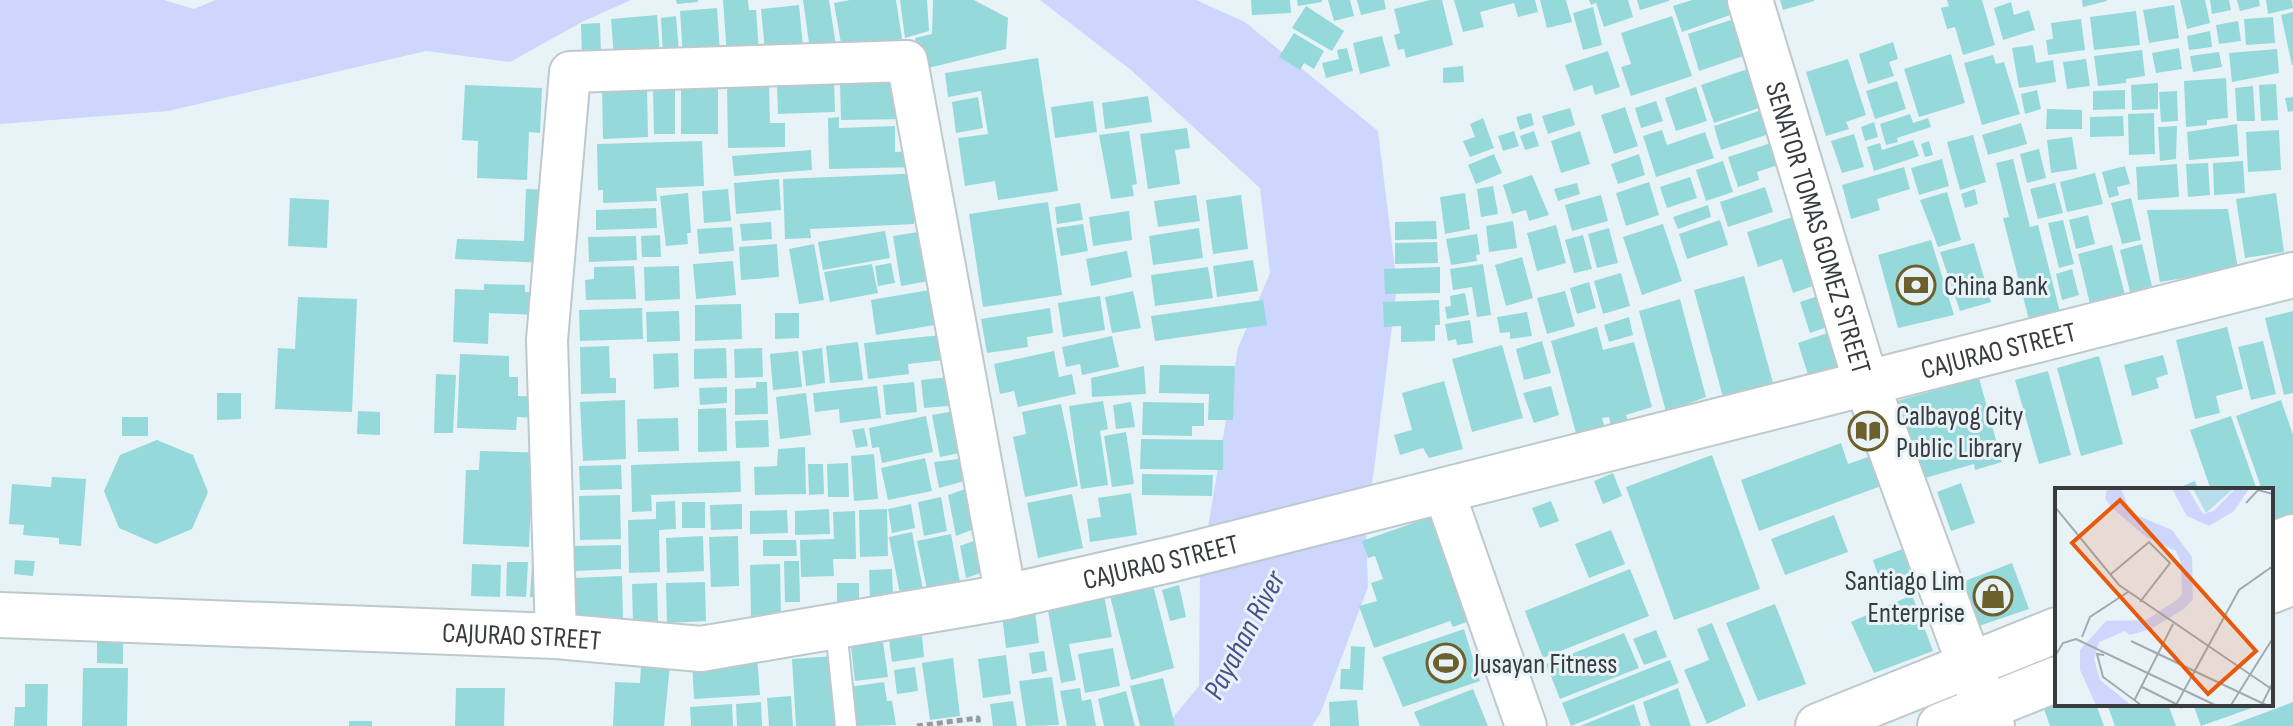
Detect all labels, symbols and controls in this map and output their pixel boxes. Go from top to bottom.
street label: SENATOR TOMAS GOMEZ STREET [1758,78,1878,378]
bank icon: China Bank [1895,264,1937,306]
place label: China Bank [1944,270,2048,303]
street label: CAJURAO STREET [1918,316,2080,387]
place label: Calbayog City Public Library [1896,400,2023,465]
library icon: Calbayog City Public Library [1847,410,1889,452]
inset map [2055,488,2273,706]
street label: CAJURAO STREET [1080,528,1242,597]
water label: Payahan River [1196,564,1294,706]
place label: Santiago Lim Enterprise [1845,565,1965,630]
shop icon: Santiago Lim Enterprise [1972,575,2014,617]
street label: CAJURAO STREET [442,617,602,658]
sports icon: Jusayan Fitness [1425,642,1467,684]
place label: Jusayan Fitness [1473,648,1617,681]

